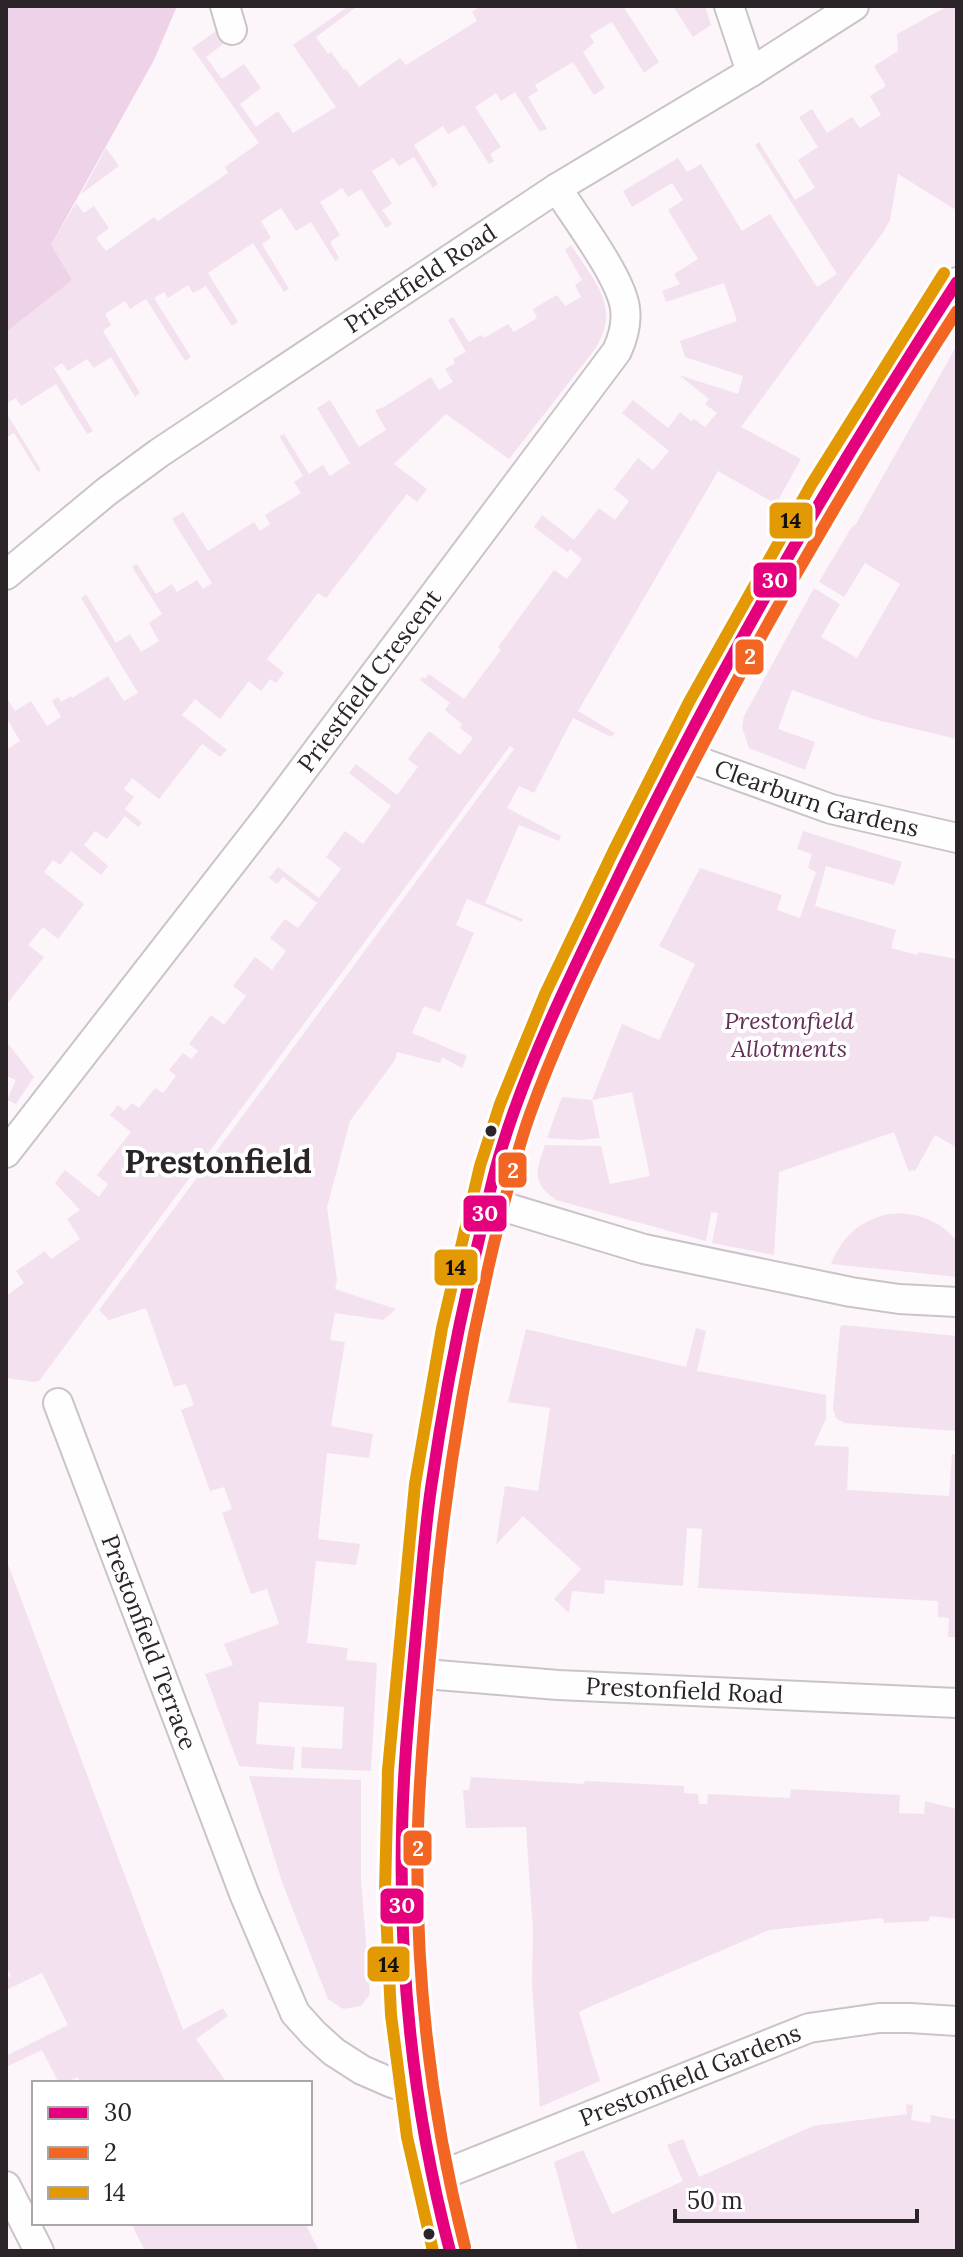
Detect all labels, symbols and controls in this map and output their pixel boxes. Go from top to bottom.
street label: Priestfield Road [338,217,502,340]
line badge: 14 [768,501,814,540]
text: 14 [781,506,801,534]
line badge: 30 [752,561,798,599]
text: 30 [762,566,788,594]
street label: Priestfield Crescent [291,582,448,778]
line badge: 2 [734,638,765,676]
text: 2 [744,642,756,670]
street label: Clearburn Gardens [710,752,922,844]
park label: Prestonfield Allotments [724,1005,855,1064]
unlabelled marker [483,1123,499,1139]
district label: Prestonfield [124,1141,312,1182]
line badge: 2 [497,1151,528,1189]
text: 2 [507,1156,519,1184]
line badge: 30 [462,1194,508,1233]
text: 30 [472,1199,498,1227]
line badge: 14 [433,1248,479,1287]
text: 14 [446,1253,466,1281]
street label: Prestonfield Terrace [94,1530,204,1754]
street label: Prestonfield Road [585,1670,784,1710]
line badge: 2 [402,1829,433,1867]
text: 2 [412,1834,424,1862]
line badge: 30 [379,1887,425,1925]
text: 30 [389,1891,415,1919]
line badge: 14 [366,1945,411,1983]
text: 14 [379,1950,399,1978]
street label: Prestonfield Gardens [575,2017,805,2133]
legend [32,2081,312,2225]
text: 30 [104,2097,132,2128]
text: 2 [104,2137,117,2168]
scale bar [675,2173,917,2223]
text: 14 [104,2177,126,2208]
text: 50 m [687,2185,743,2216]
unlabelled marker [421,2226,437,2242]

